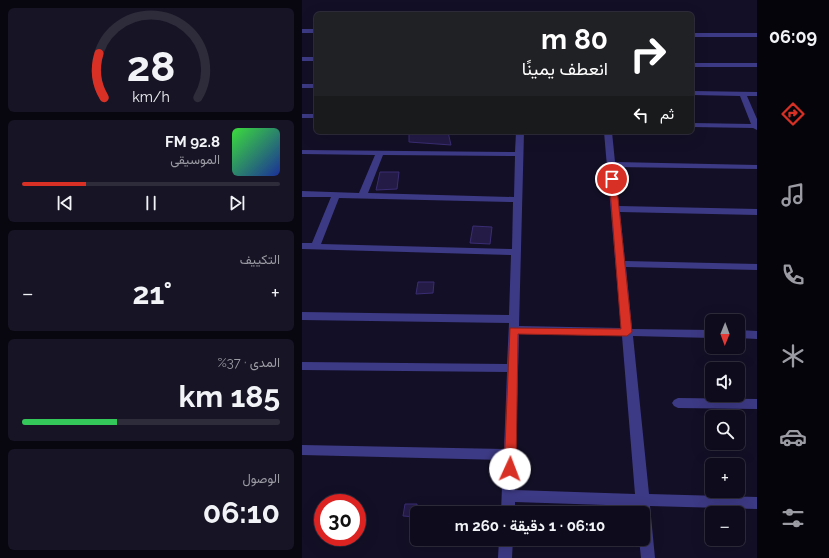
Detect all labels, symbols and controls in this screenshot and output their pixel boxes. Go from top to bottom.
text: 80 m [541,23,608,56]
text: 06:09 [769,26,817,47]
icon: right [622,28,674,80]
text: 28 [127,42,175,91]
text: انعطف يمينًا [522,58,608,79]
text: km/h [132,89,170,105]
icon: directions [779,100,807,128]
icon: left [630,104,652,126]
text: ثم [660,105,674,123]
text: 92.8 FM [165,133,220,151]
text: الموسيقى [170,152,220,167]
pin [595,162,629,196]
icon: arrive [601,168,623,190]
icon: music [779,181,807,209]
icon: previous [54,192,76,214]
icon: pause [140,192,162,214]
icon: next [226,192,248,214]
text: التكييف [240,252,280,267]
icon: phone [779,261,807,289]
text: 21° [133,276,172,311]
text: − [22,280,34,306]
text: + [271,280,280,306]
north arrow [705,314,745,354]
map controls [705,314,745,546]
icon: climate [779,342,807,370]
text: المدى · 37% [217,355,280,370]
button: sound [705,362,745,402]
text: 185 km [179,379,280,414]
button: search [705,410,745,450]
icon: car [779,423,807,451]
position arrow [489,448,531,490]
button: + [705,458,745,498]
text: الوصول [242,471,280,486]
speed limit sign: 30 [314,494,366,546]
text: 06:10 [203,495,280,530]
icon: filters [779,504,807,532]
button: − [705,506,745,546]
text: 06:10 · 1 دقيقة · 260 m [455,517,605,535]

